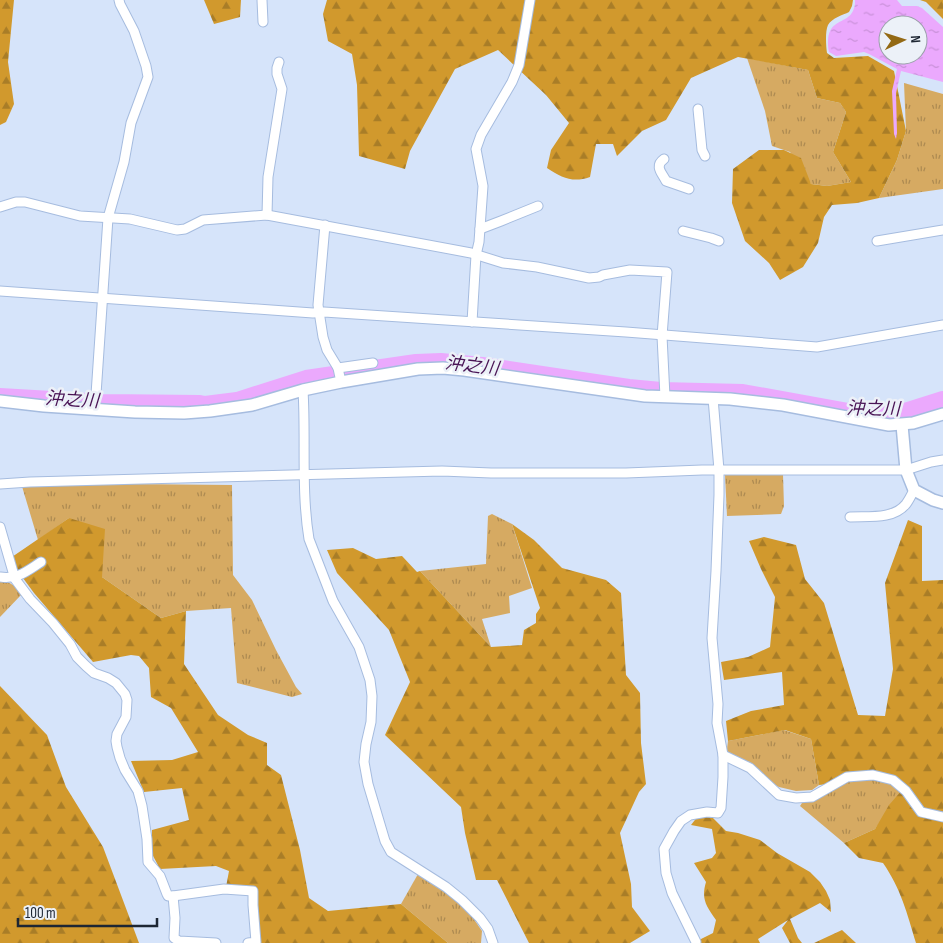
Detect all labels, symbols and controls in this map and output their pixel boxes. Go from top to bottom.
north arrow [878,15,928,65]
text: N [907,35,924,43]
water label: 沖之川 [444,352,502,380]
water label: 沖之川 [44,388,102,412]
water label: 沖之川 [846,398,902,420]
scale bar [18,896,156,928]
text: 100 m [25,904,56,923]

